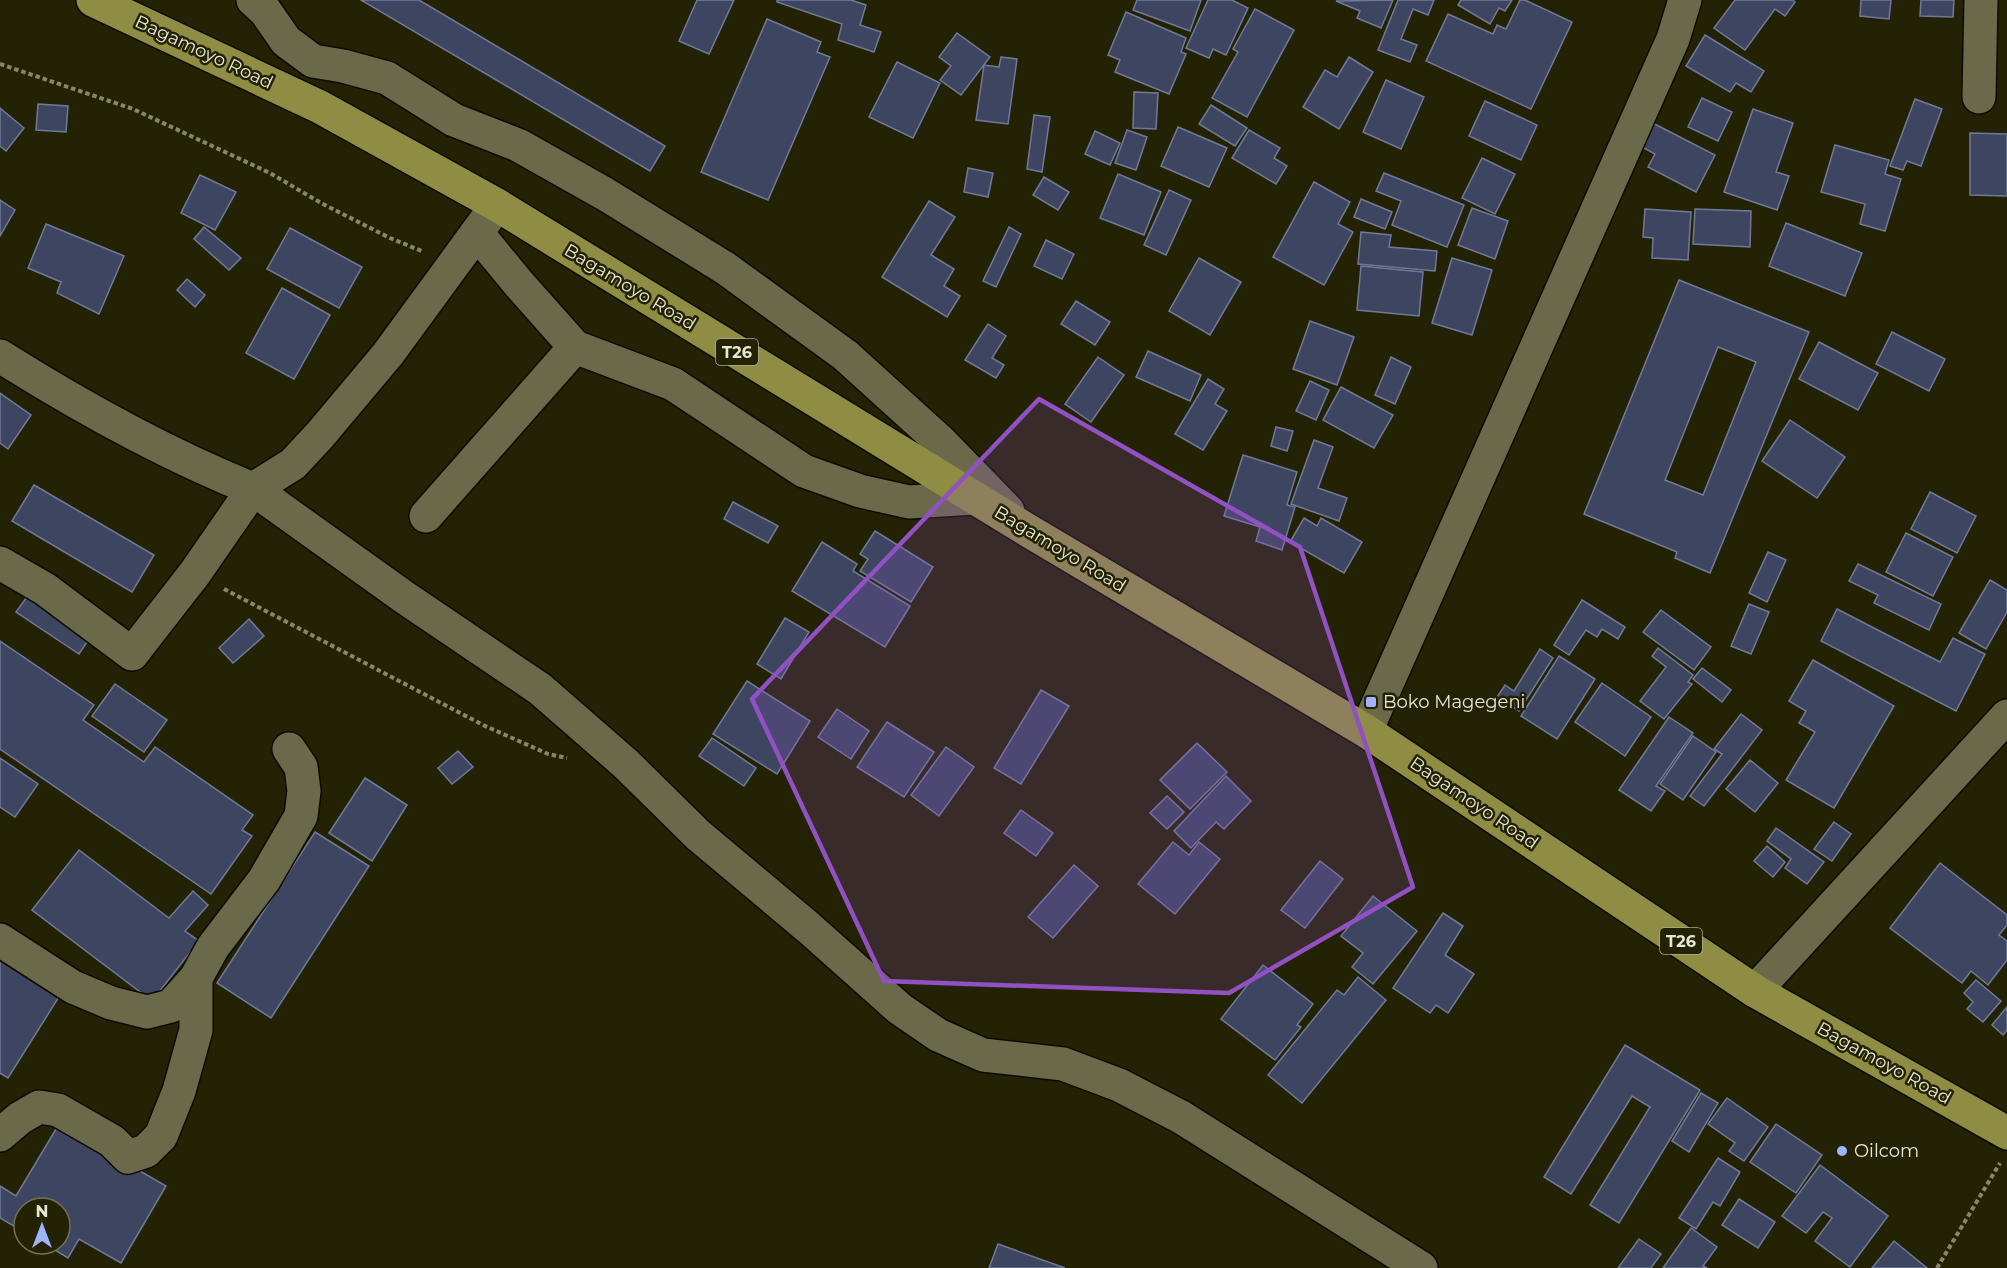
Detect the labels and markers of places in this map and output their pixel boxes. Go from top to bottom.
place label: Boko Magegeni [1383,691,1525,713]
marker: Boko Magegeni [1364,695,1378,709]
place label: Oilcom [1854,1140,1919,1162]
marker: Oilcom [1835,1144,1849,1158]

